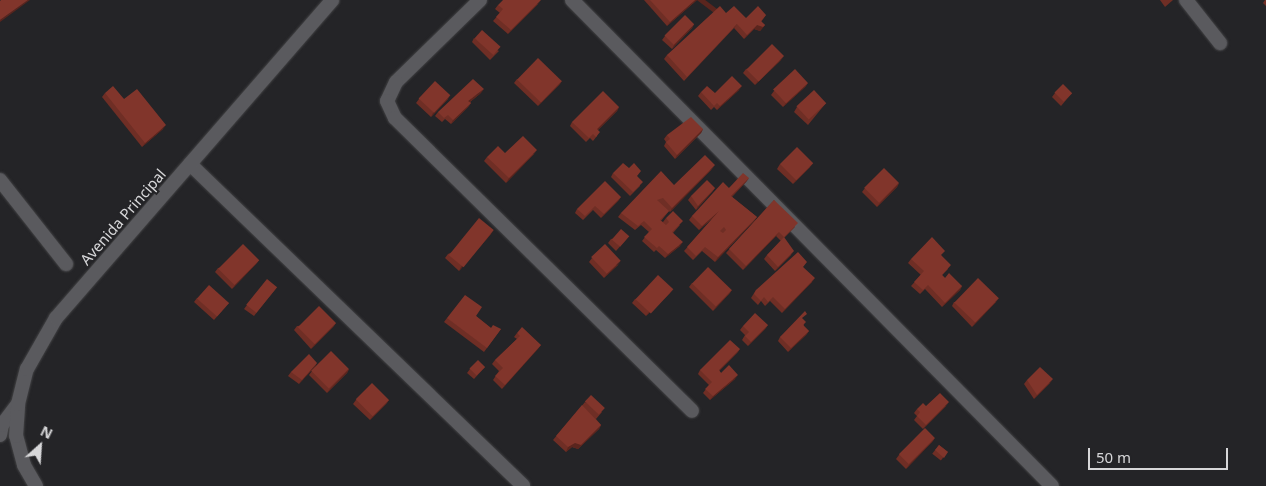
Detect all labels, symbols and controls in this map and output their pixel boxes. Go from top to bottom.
street label: Avenida Principal [76,165,170,269]
north arrow [15,421,65,471]
text: N [38,421,56,443]
scale bar [1091,438,1231,470]
text: 50 m [1096,447,1131,467]

